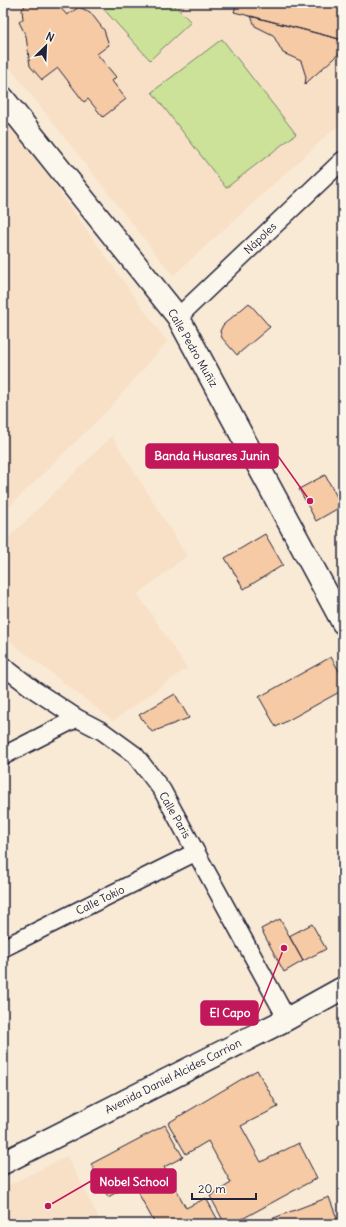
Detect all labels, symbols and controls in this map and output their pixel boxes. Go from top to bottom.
north arrow [26,26,66,66]
text: N [44,29,56,45]
street label: Nápoles [241,219,279,257]
street label: Calle Pedro Muñiz [165,306,221,390]
callout: Banda Husares Junin [146,444,278,468]
text: Banda Husares Junin [154,448,270,463]
street label: Calle Paris [156,789,194,841]
street label: Calle Tokio [73,882,127,918]
callout: El Capo [201,1001,258,1025]
text: El Capo [210,1005,251,1021]
street label: Avenida Daniel Alcides Carrion [102,1035,244,1117]
callout: Nobel School [91,1169,176,1193]
text: Nobel School [99,1174,169,1189]
scale bar [192,1175,256,1201]
text: 20 m [198,1181,226,1196]

